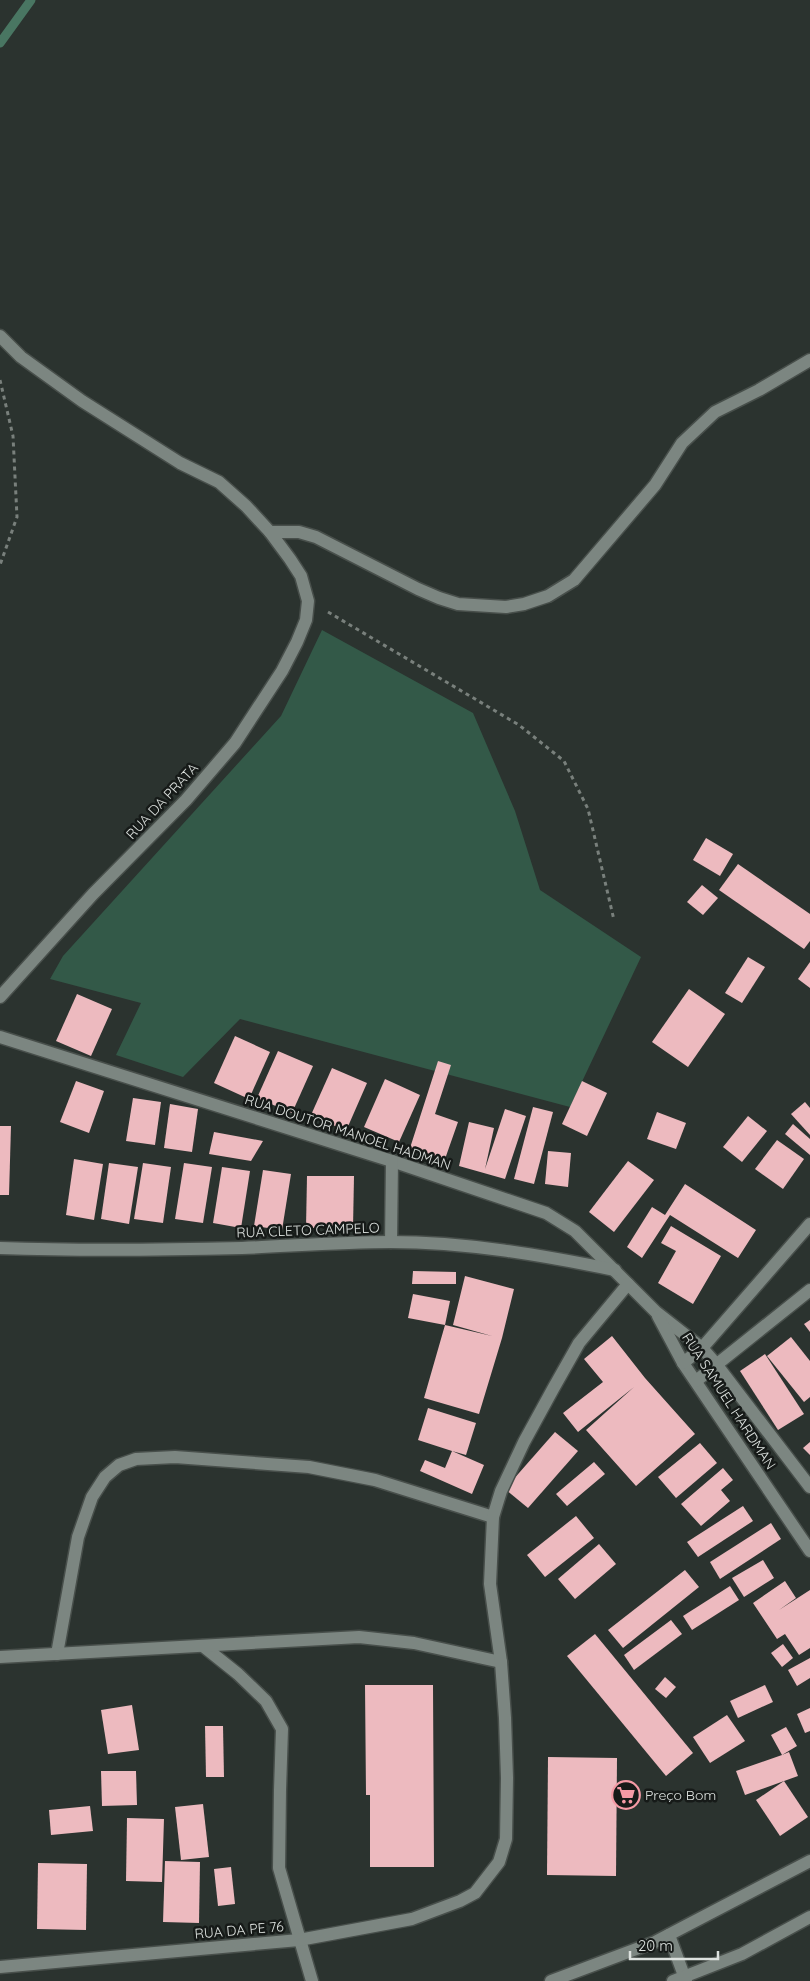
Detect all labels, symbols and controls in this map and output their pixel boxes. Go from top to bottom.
street label: RUA DA PRATA [122,759,202,843]
street label: RUA DOUTOR MANOEL HADMAN [243,1090,453,1174]
street label: RUA CLETO CAMPELO [236,1218,380,1241]
street label: RUA SAMUEL HARDMAN [678,1329,780,1473]
supermarket icon: Preço Bom [611,1780,641,1810]
place label: Preço Bom [645,1786,716,1804]
street label: RUA DA PE 76 [194,1917,285,1943]
scale bar [630,1928,718,1960]
text: 20 m [638,1936,673,1955]

